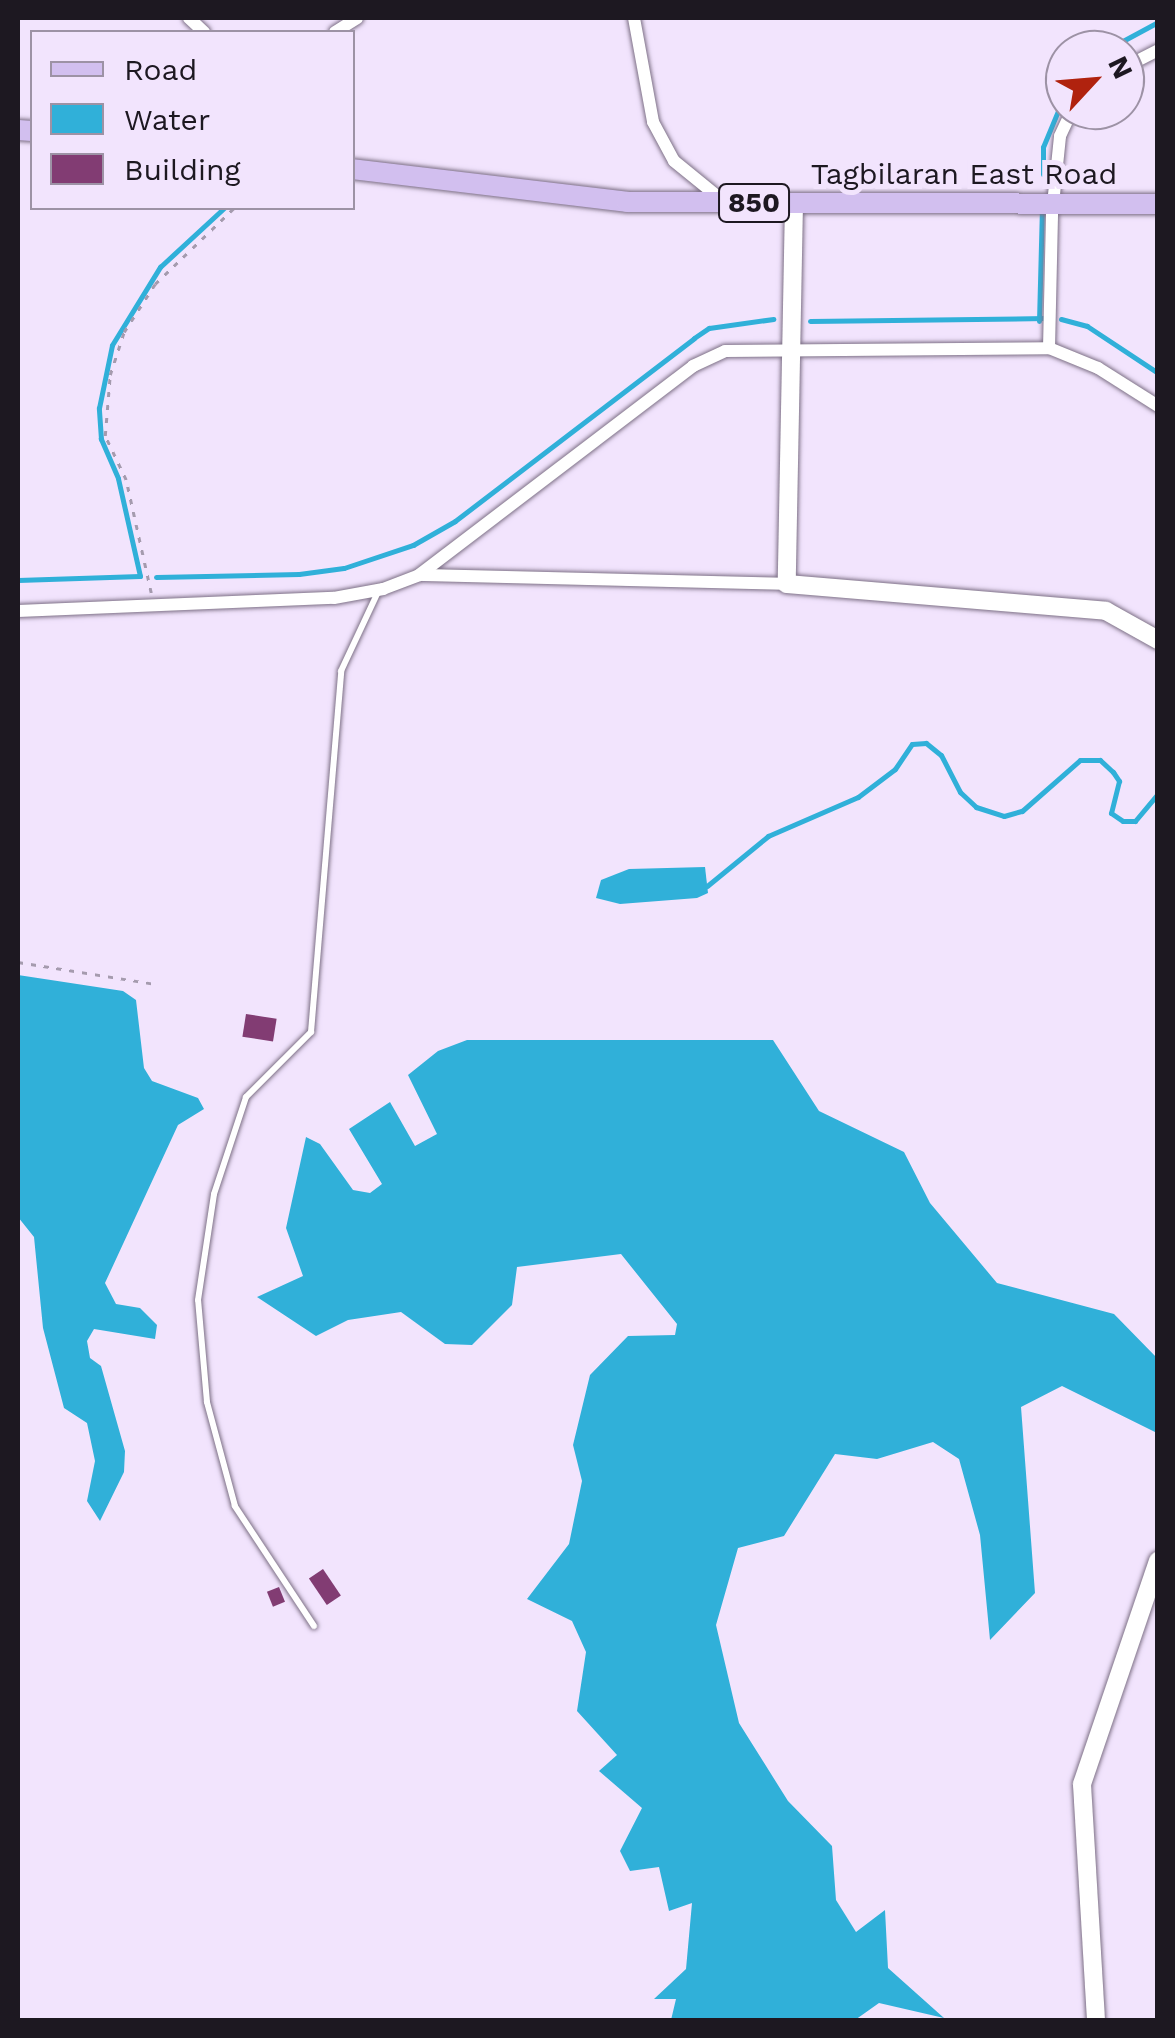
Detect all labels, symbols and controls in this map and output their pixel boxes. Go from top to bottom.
legend [30,30,355,210]
north arrow [1045,30,1145,130]
text: N [1101,51,1140,84]
text: Road [124,52,197,87]
text: Water [124,102,210,137]
text: Building [124,152,241,187]
street label: Tagbilaran East Road [811,156,1117,192]
road number: 850 [716,180,792,226]

